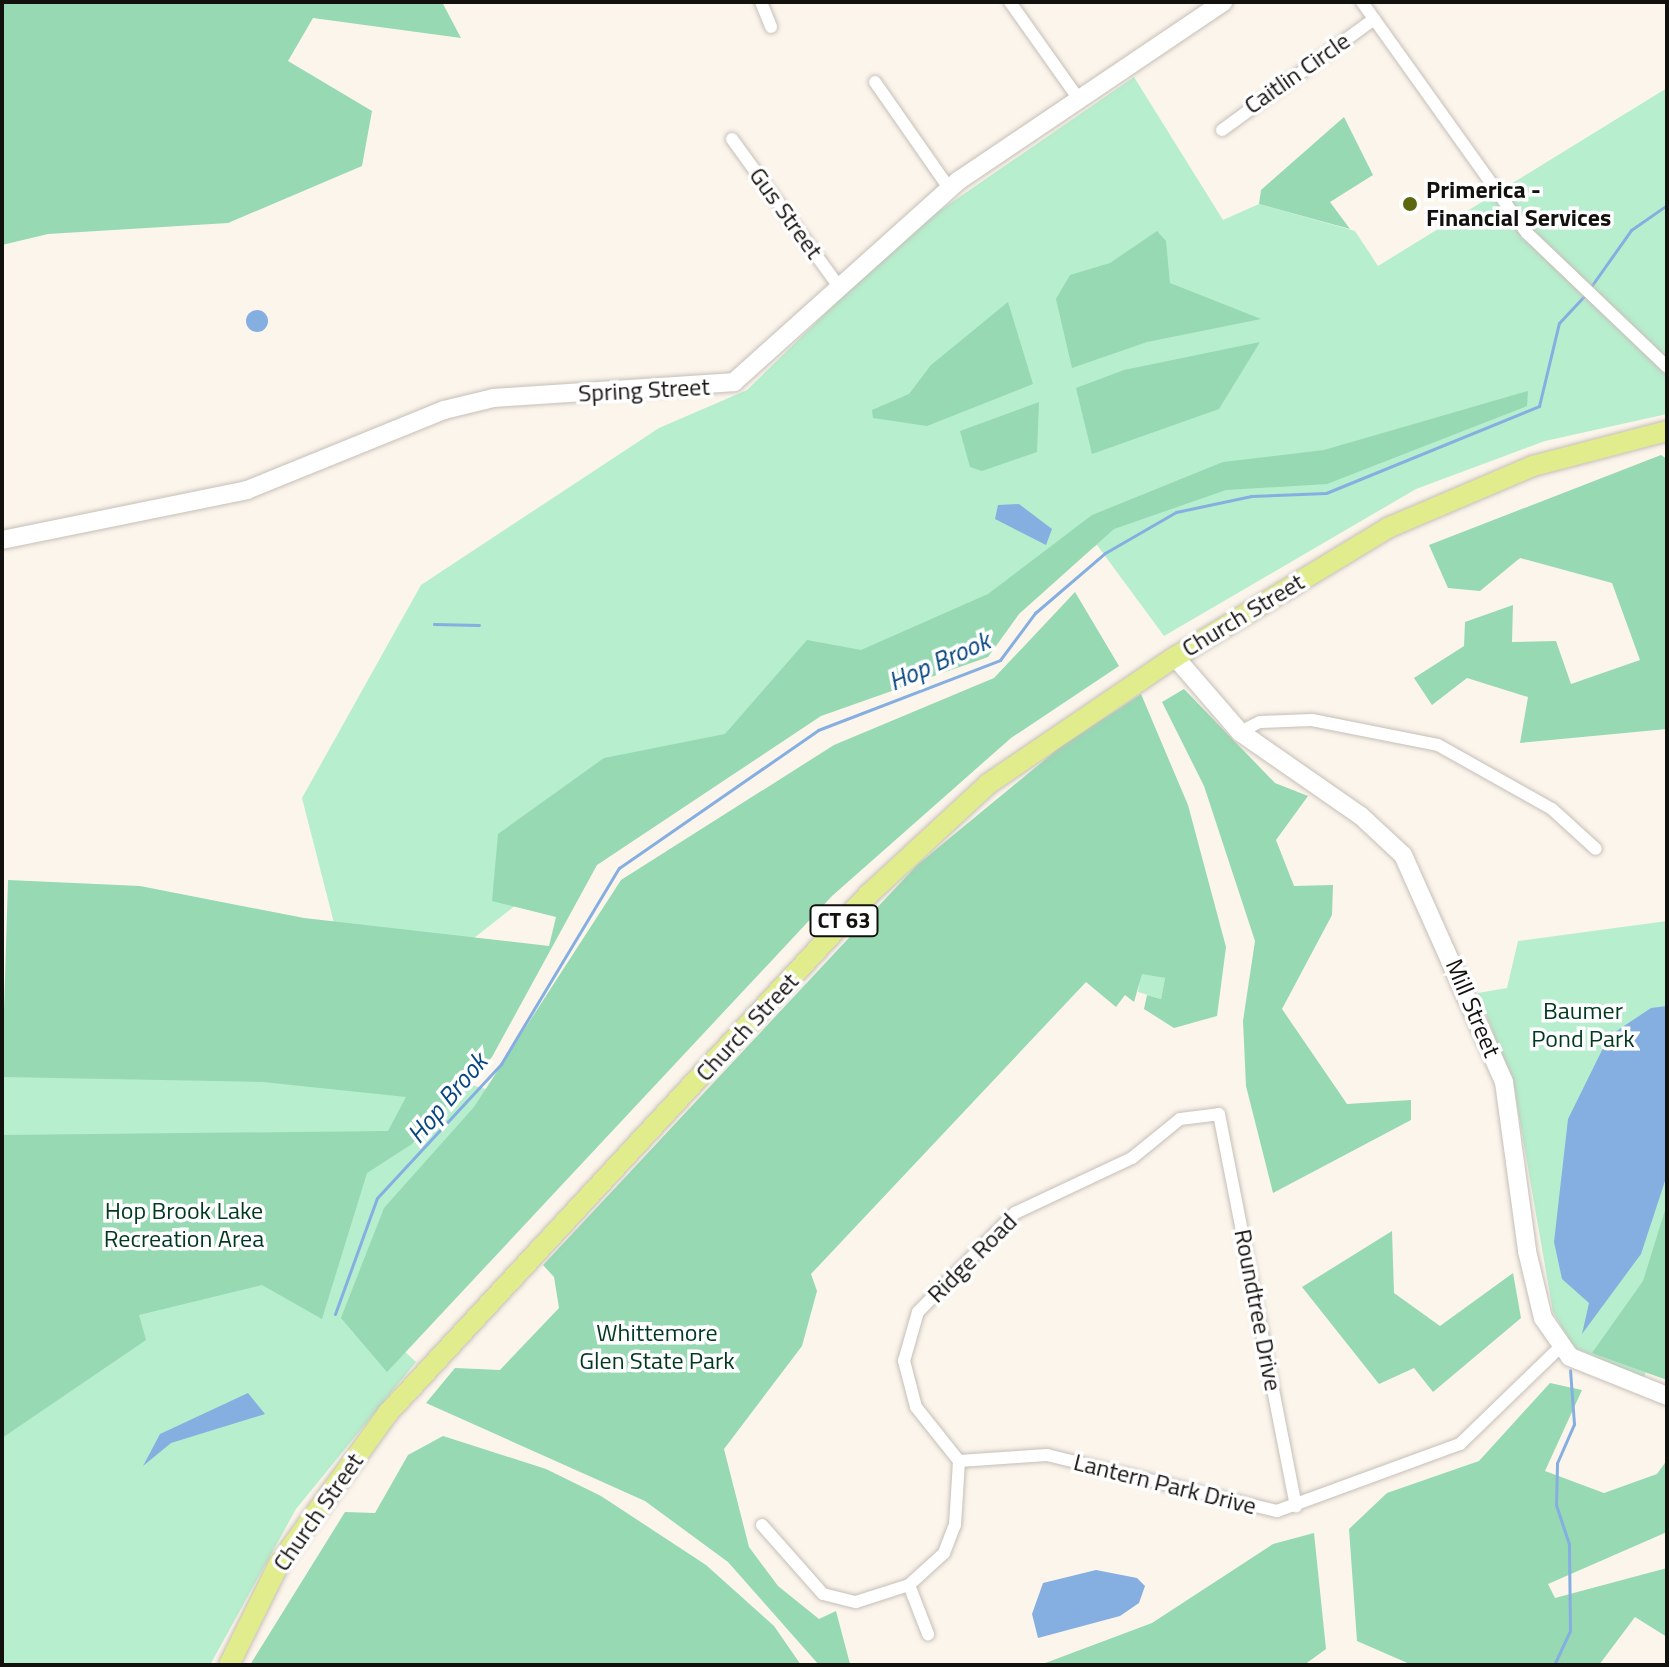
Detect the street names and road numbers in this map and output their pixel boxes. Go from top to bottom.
street label: Caitlin Circle [1239,26,1355,120]
street label: Gus Street [743,162,829,264]
street label: Spring Street [578,372,710,408]
street label: Church Street [1177,567,1309,663]
road number: CT 63 [808,903,880,939]
street label: Mill Street [1439,955,1507,1061]
street label: Church Street [690,967,804,1087]
street label: Ridge Road [921,1207,1023,1309]
street label: Roundtree Drive [1228,1227,1288,1393]
street label: Lantern Park Drive [1071,1447,1259,1521]
street label: Church Street [267,1448,369,1576]

